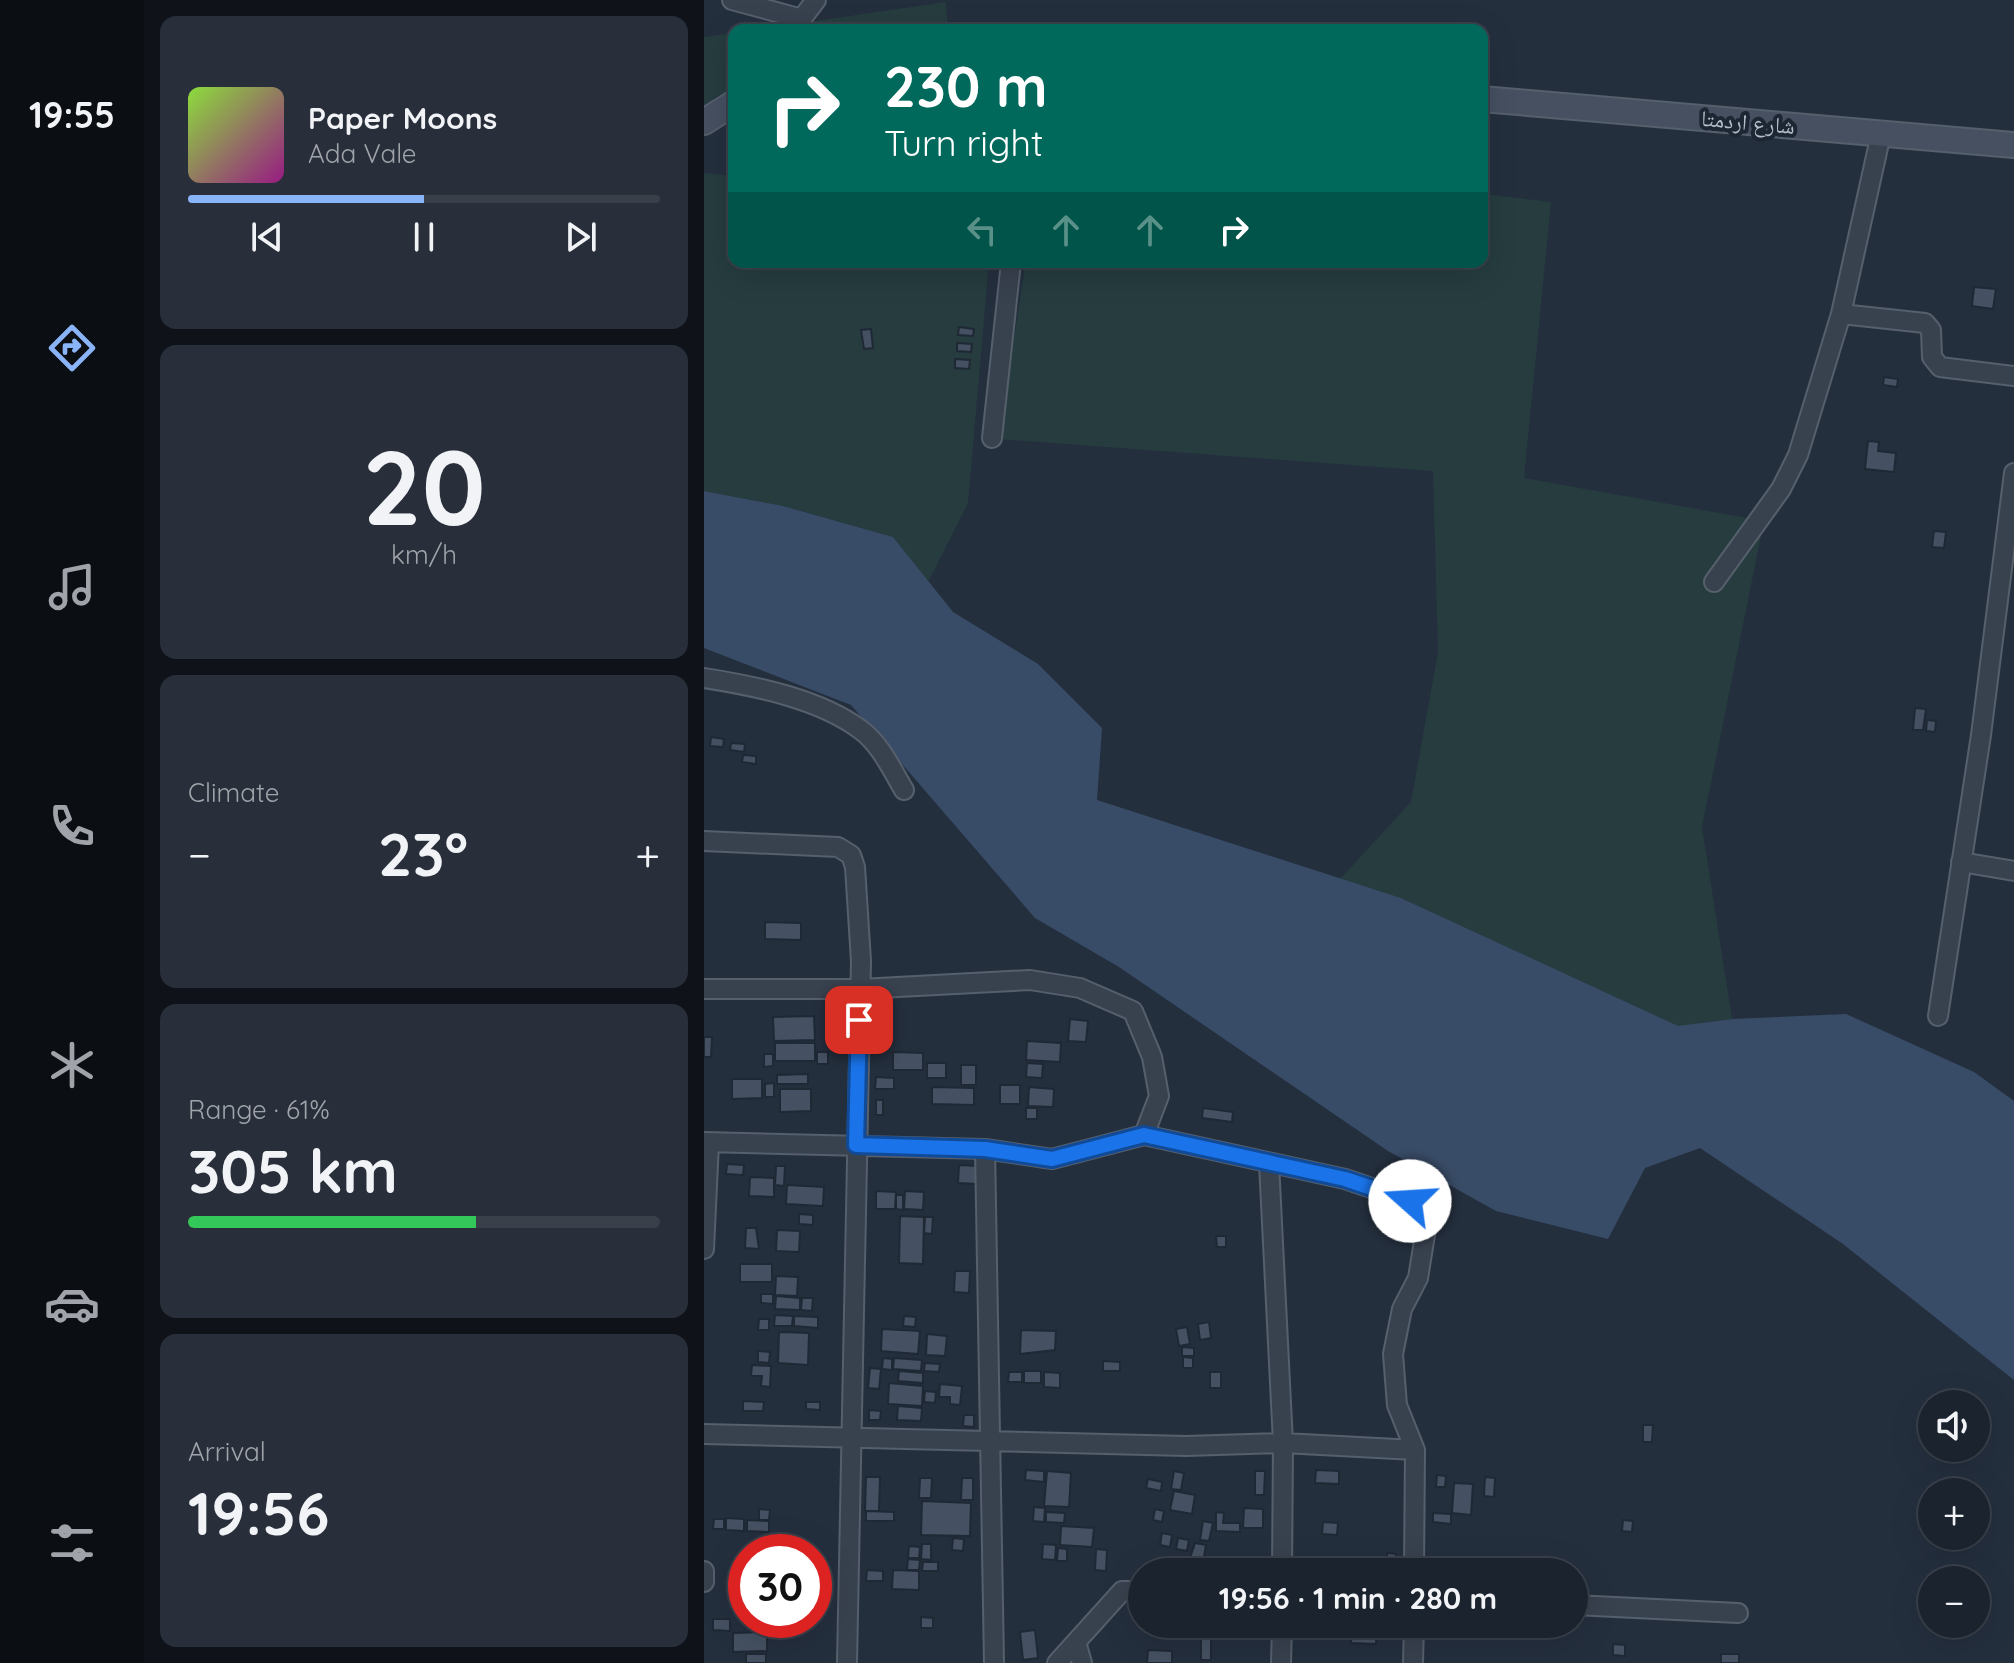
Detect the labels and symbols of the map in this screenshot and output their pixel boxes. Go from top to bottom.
street label: شارع اردمتا [1700,104,1796,140]
pin [825,986,893,1054]
position arrow [1368,1159,1452,1243]
speed limit sign: 30 [728,1534,832,1638]

